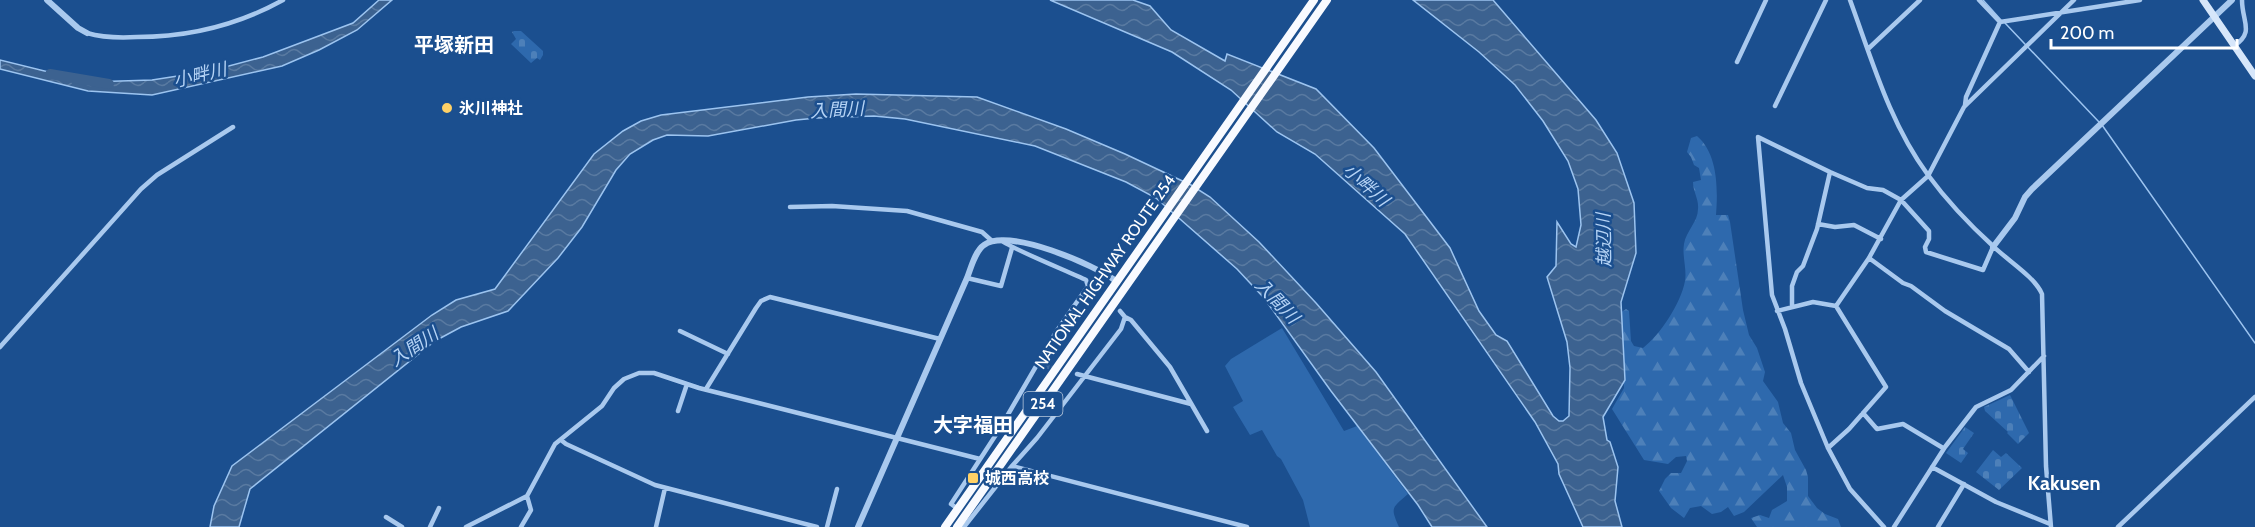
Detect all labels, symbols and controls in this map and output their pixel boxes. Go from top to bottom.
scale bar [2051,12,2237,50]
text: 200 m [2060,22,2114,44]
district label: 平塚新田 [414,33,494,57]
water label: 小畔川 [171,58,231,92]
water label: 入間川 [809,97,867,122]
place label: 氷川神社 [459,99,523,118]
marker: 氷川神社 [440,101,454,115]
water label: 小畔川 [1339,159,1395,213]
street label: NATIONAL HIGHWAY ROUTE 254 [1031,171,1179,373]
water label: 越辺川 [1592,211,1615,267]
water label: 入間川 [1250,274,1305,330]
water label: 入間川 [385,322,444,371]
road number: 254 [1024,392,1062,416]
district label: 大字福田 [933,413,1013,437]
place label: 城西高校 [985,469,1049,488]
marker: 城西高校 [966,471,980,485]
district label: Kakusen [2028,471,2100,495]

